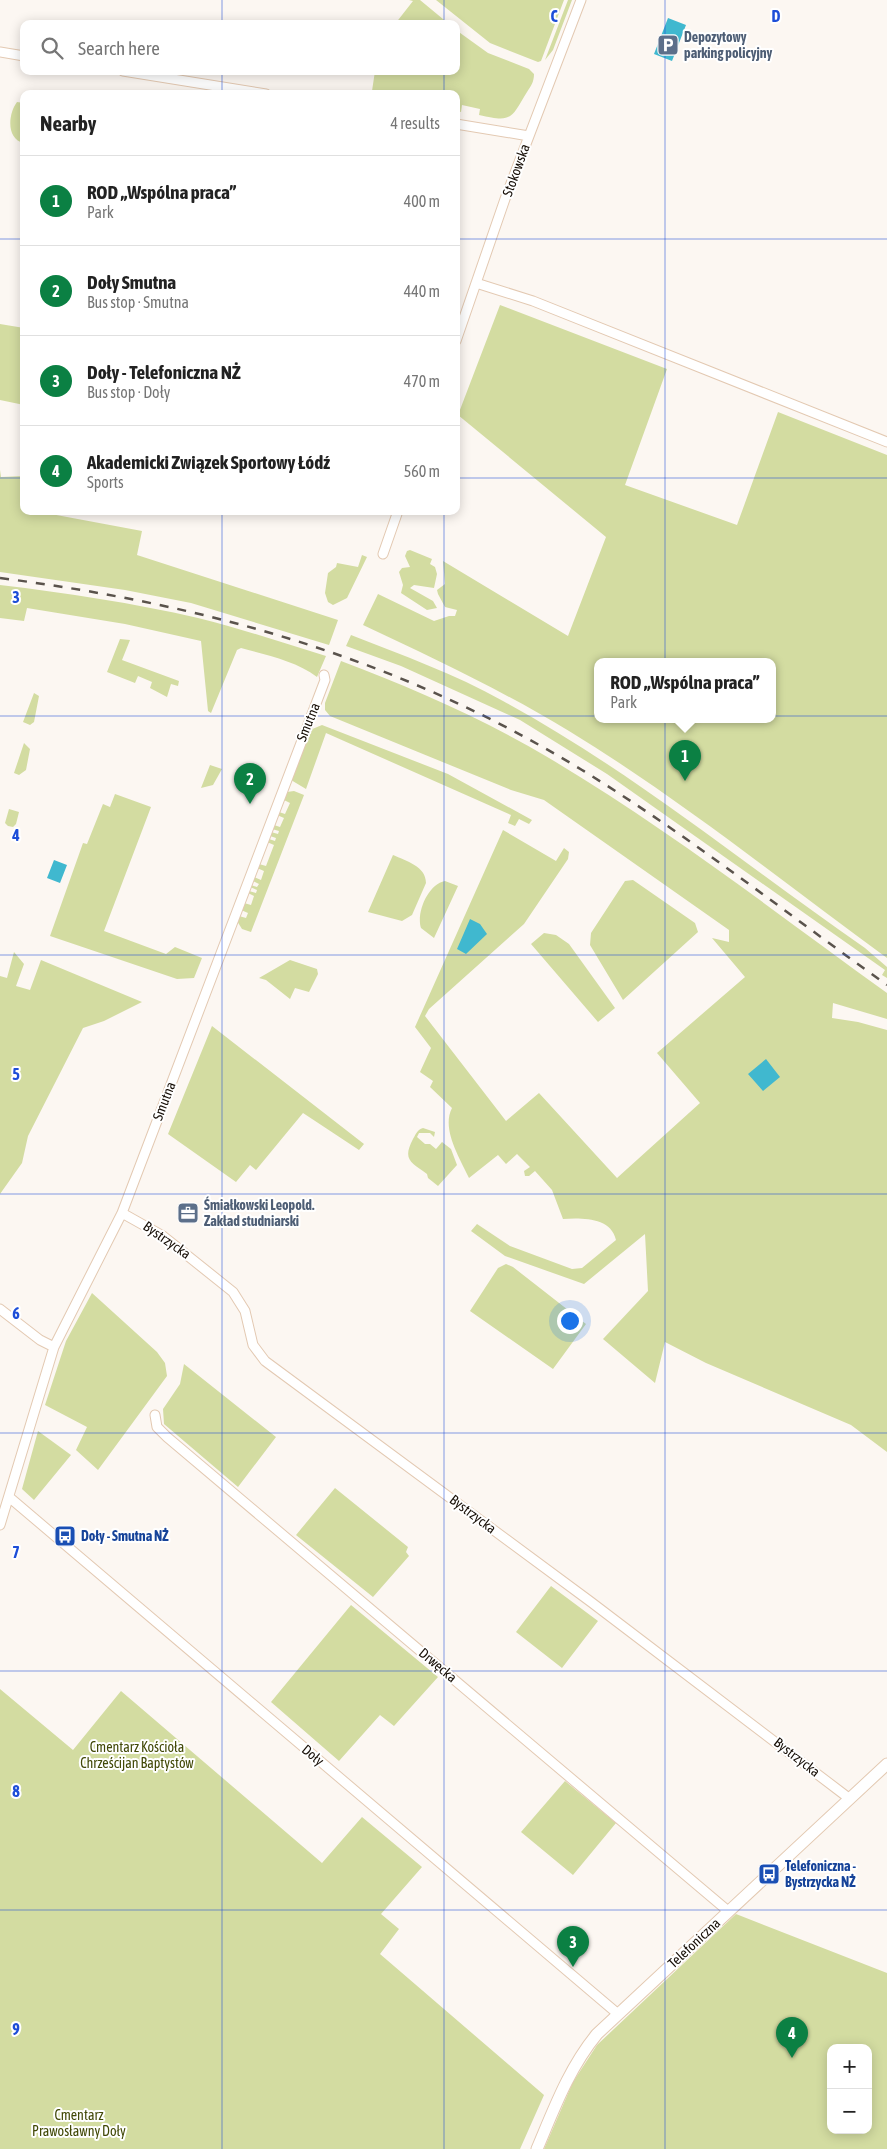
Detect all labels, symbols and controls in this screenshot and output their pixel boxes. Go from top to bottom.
text: C [550,7,558,25]
text: D [772,7,781,25]
search box [20,20,460,75]
place label: Depozytowy parking policyjny [684,29,772,61]
parking icon: Depozytowy parking policyjny [656,33,680,57]
icon: search [38,34,66,62]
text: Search here [78,37,160,59]
text: Nearby [40,111,96,135]
text: 4 results [390,114,440,132]
street label: Stokowska [499,142,533,198]
text: ROD „Wspólna praca” [87,181,236,203]
text: 1 [52,192,60,210]
text: 400 m [404,192,440,210]
text: Park [87,203,114,221]
text: Doły Smutna [87,271,176,293]
text: 2 [52,282,60,300]
text: 440 m [404,282,440,300]
text: Bus stop · Smutna [87,293,189,311]
text: Doły - Telefoniczna NŻ [87,361,241,383]
text: 3 [52,372,60,390]
text: 470 m [404,372,440,390]
text: Bus stop · Doły [87,383,170,401]
text: Akademicki Związek Sportowy Łódź [87,451,330,473]
text: 4 [52,462,60,480]
text: 560 m [404,462,440,480]
text: Sports [87,473,124,491]
text: 3 [12,588,20,606]
popup [594,658,776,723]
text: ROD „Wspólna praca” [610,671,760,693]
text: Park [610,693,637,711]
street label: Smutna [293,700,323,744]
pin: 1 [669,740,701,781]
pin: 2 [234,763,266,804]
text: 4 [11,826,20,844]
text: 5 [12,1065,20,1083]
street label: Smutna [149,1079,179,1123]
place label: Śmiałkowski Leopold. Zakład studniarski [204,1196,315,1229]
office icon: Śmiałkowski Leopold. Zakład studniarski [176,1201,200,1225]
street label: Bystrzycka [140,1218,194,1262]
text: 6 [12,1304,20,1322]
your location [557,1308,583,1334]
street label: Bystrzycka [447,1491,499,1537]
bus stop icon: Doły - Smutna NŻ [53,1524,77,1548]
place label: Doły - Smutna NŻ [81,1527,169,1544]
text: 7 [12,1543,20,1561]
street label: Drwęcka [416,1645,460,1685]
street label: Bystrzycka [771,1734,823,1780]
park label: Cmentarz Kościoła Chrześcijan Baptystów [80,1739,194,1771]
street label: Doły [299,1741,327,1769]
text: 8 [12,1782,20,1800]
place label: Telefoniczna - Bystrzycka NŻ [785,1858,856,1890]
bus stop icon: Telefoniczna - Bystrzycka NŻ [757,1862,781,1886]
street label: Telefoniczna [665,1915,723,1971]
pin: 3 [557,1926,589,1967]
pin: 4 [776,2017,808,2058]
text: 9 [12,2020,20,2038]
map controls [827,2044,872,2134]
button: + [827,2044,872,2089]
button: − [827,2089,872,2134]
park label: Cmentarz Prawosławny Doły [32,2107,126,2139]

